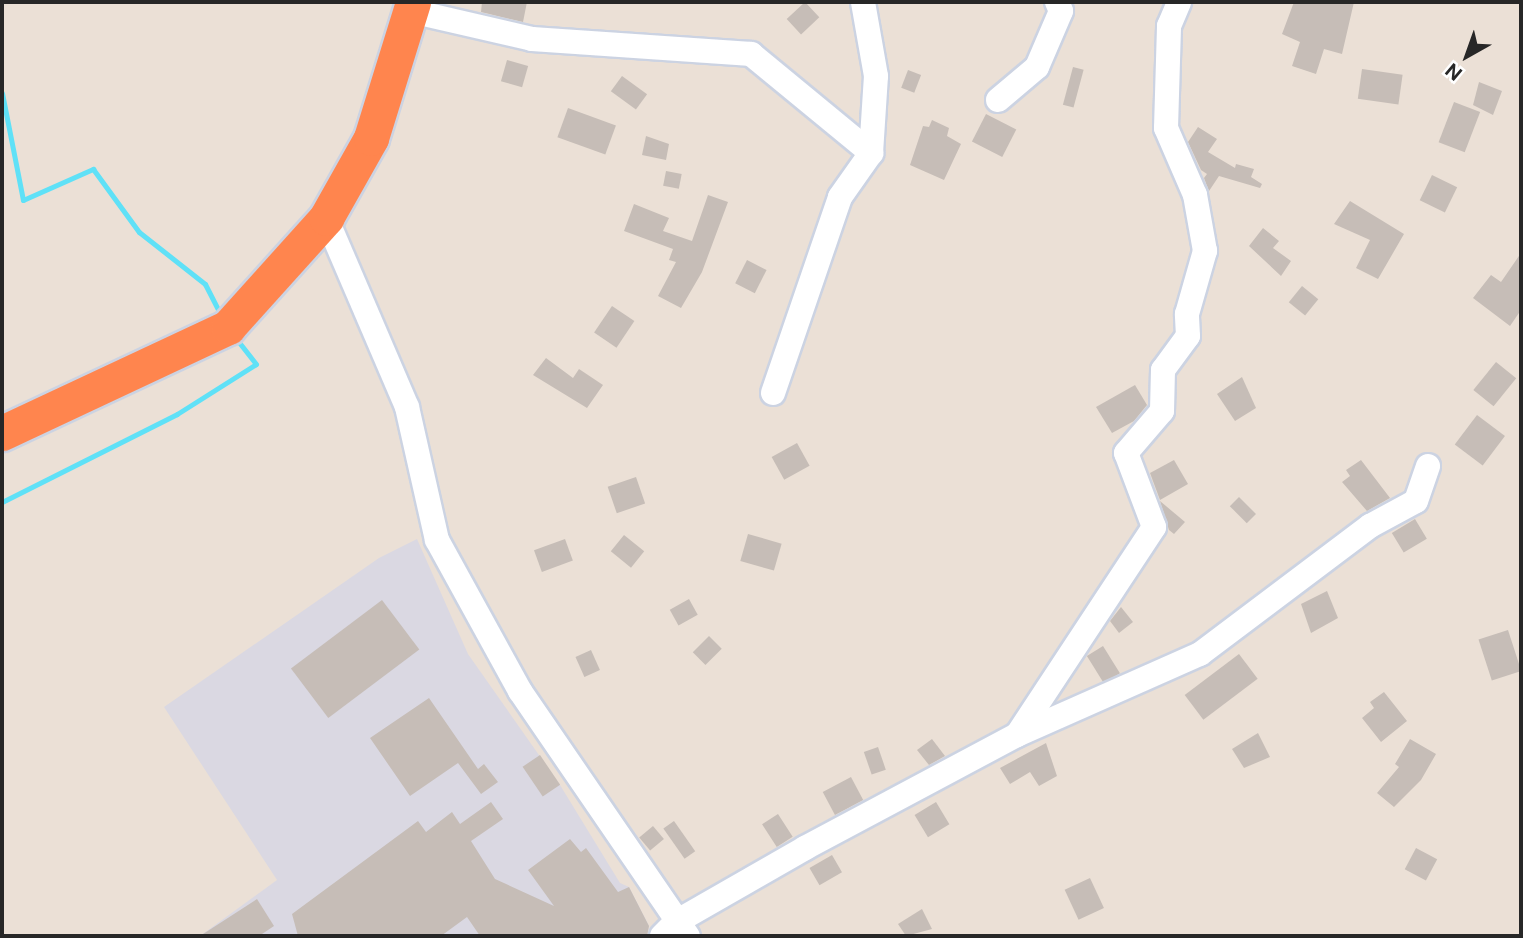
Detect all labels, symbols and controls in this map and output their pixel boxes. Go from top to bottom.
north arrow [1432,21,1502,91]
text: N [1441,59,1466,85]

